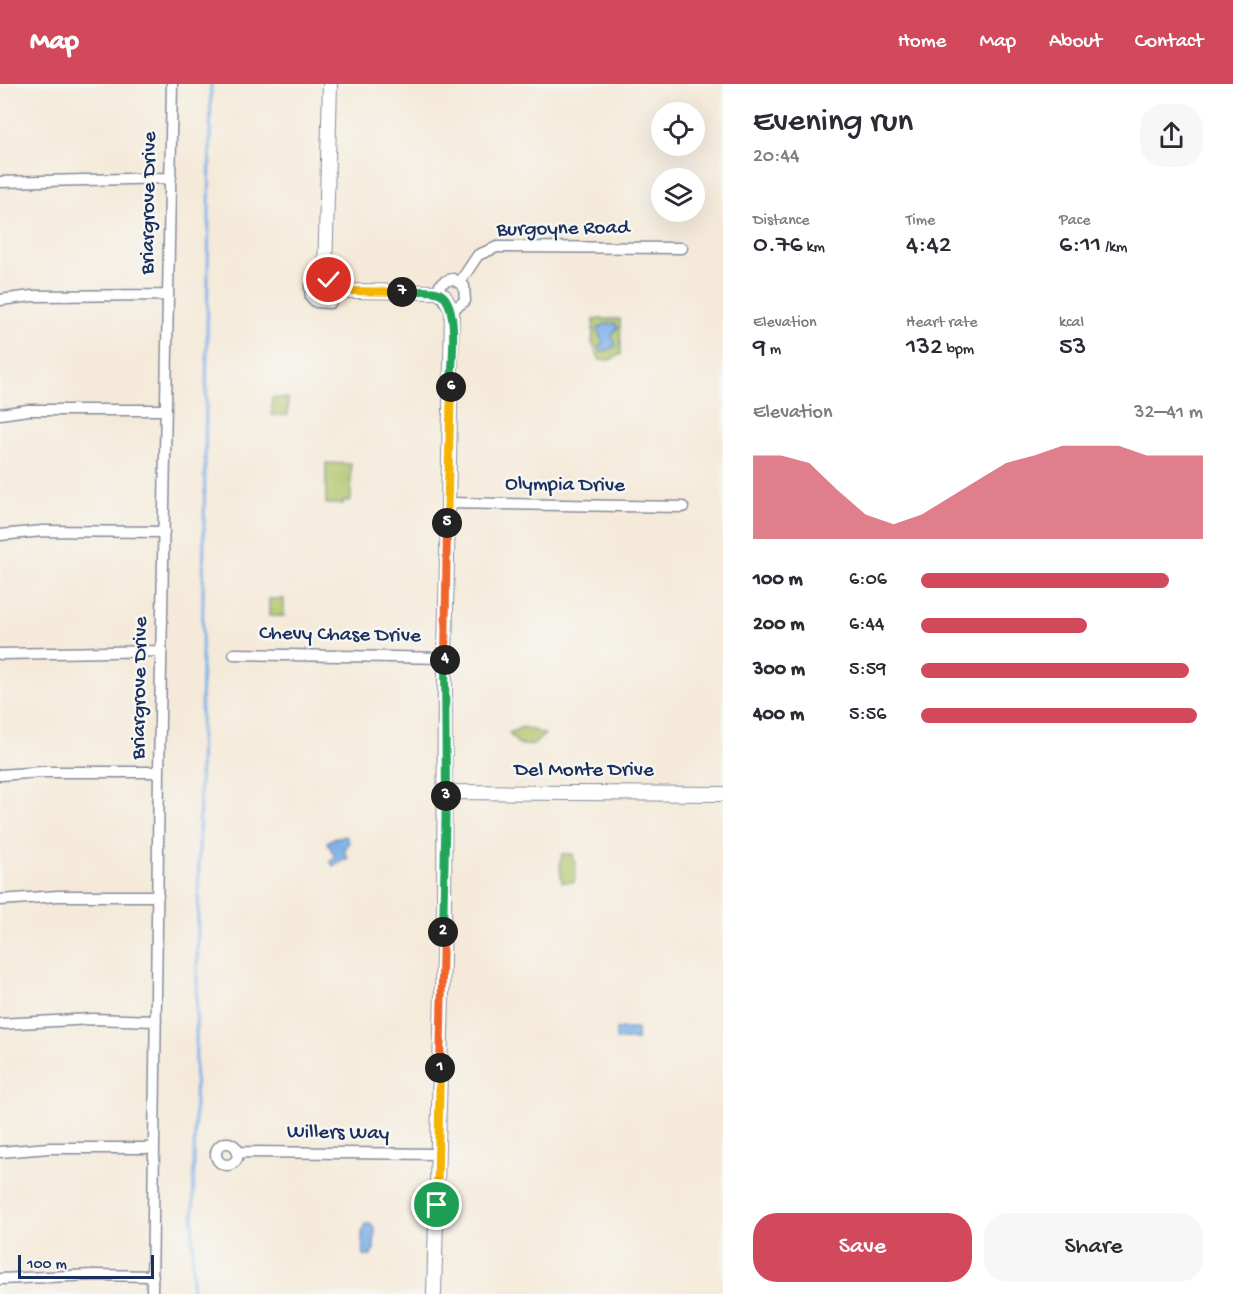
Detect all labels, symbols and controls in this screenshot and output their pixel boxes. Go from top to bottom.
text: Map [30,26,79,59]
text: Home [898,30,946,55]
text: Map [979,30,1016,55]
text: About [1049,30,1102,55]
text: Contact [1135,30,1203,55]
map controls [651,102,705,222]
button: locate [651,102,705,156]
text: Evening run [753,104,913,142]
button: share [1140,104,1203,167]
street label: Briargrove Drive [136,130,164,276]
text: 20:44 [753,146,799,169]
button: layers [651,168,705,222]
text: Distance [753,212,810,231]
text: Time [906,212,935,231]
text: Pace [1059,212,1090,231]
street label: Burgoyne Road [495,216,631,244]
text: 0.76 [753,231,803,262]
text: 4:42 [906,231,952,262]
text: 6:11 [1059,231,1101,262]
text: km [803,239,825,258]
text: /km [1101,239,1127,258]
pin [303,254,354,305]
icon: check [312,263,345,296]
pin: 7 [387,277,417,307]
text: 7 [398,282,406,301]
text: Elevation [753,314,817,333]
text: Heart rate [906,314,978,333]
text: kcal [1059,314,1084,333]
text: 9 [753,333,766,364]
text: 132 [906,333,943,364]
text: 53 [1059,333,1086,364]
text: m [766,341,781,360]
text: bpm [943,341,974,360]
pin: 6 [436,372,466,402]
text: 6 [447,377,455,396]
text: Elevation [753,402,833,425]
text: 32–41 m [1134,402,1203,425]
street label: Olympia Drive [505,472,626,500]
pin: 5 [432,508,462,538]
text: 5 [443,513,451,532]
text: 100 m [753,569,803,592]
text: 6:06 [849,569,887,592]
text: 200 m [753,614,804,637]
text: 6:44 [849,614,884,637]
street label: Briargrove Drive [127,615,155,761]
street label: Chevy Chase Drive [259,622,422,650]
pin: 4 [430,645,460,675]
text: 4 [441,650,449,669]
text: 300 m [753,659,805,682]
text: 5:59 [849,659,886,682]
text: 400 m [753,704,804,727]
text: 5:56 [849,704,886,727]
street label: Del Monte Drive [512,759,655,784]
pin: 3 [431,781,461,811]
text: 3 [442,786,450,805]
pin: 2 [428,917,458,947]
text: 2 [439,922,447,941]
pin: 1 [425,1053,455,1083]
text: 1 [437,1058,443,1077]
street label: Willers Way [287,1121,389,1147]
pin [411,1179,462,1230]
icon: arrive [420,1188,453,1221]
button: Save [753,1213,972,1282]
button: Share [984,1213,1203,1282]
scale bar [18,1252,154,1280]
text: 100 m [27,1256,67,1275]

